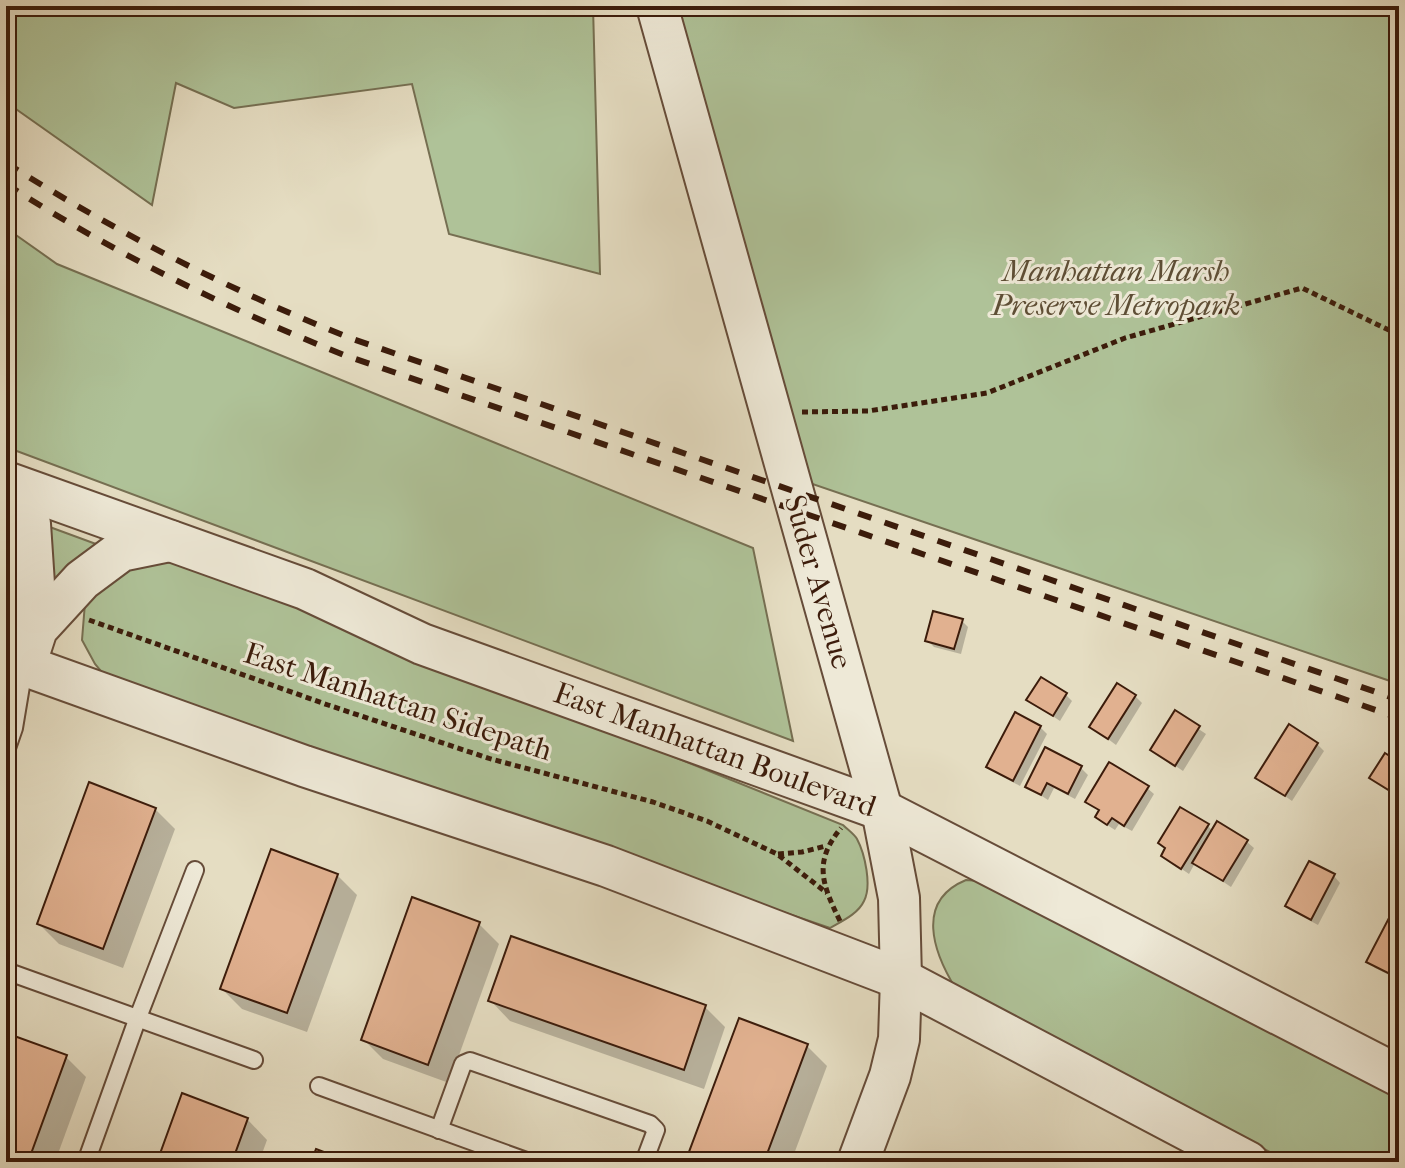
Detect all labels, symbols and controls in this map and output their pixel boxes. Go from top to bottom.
park label: Manhattan Marsh Preserve Metropark [990,254,1240,323]
street label: Suder Avenue [776,491,860,673]
street label: East Manhattan Sidepath [240,636,557,768]
street label: East Manhattan Boulevard [549,675,882,825]

